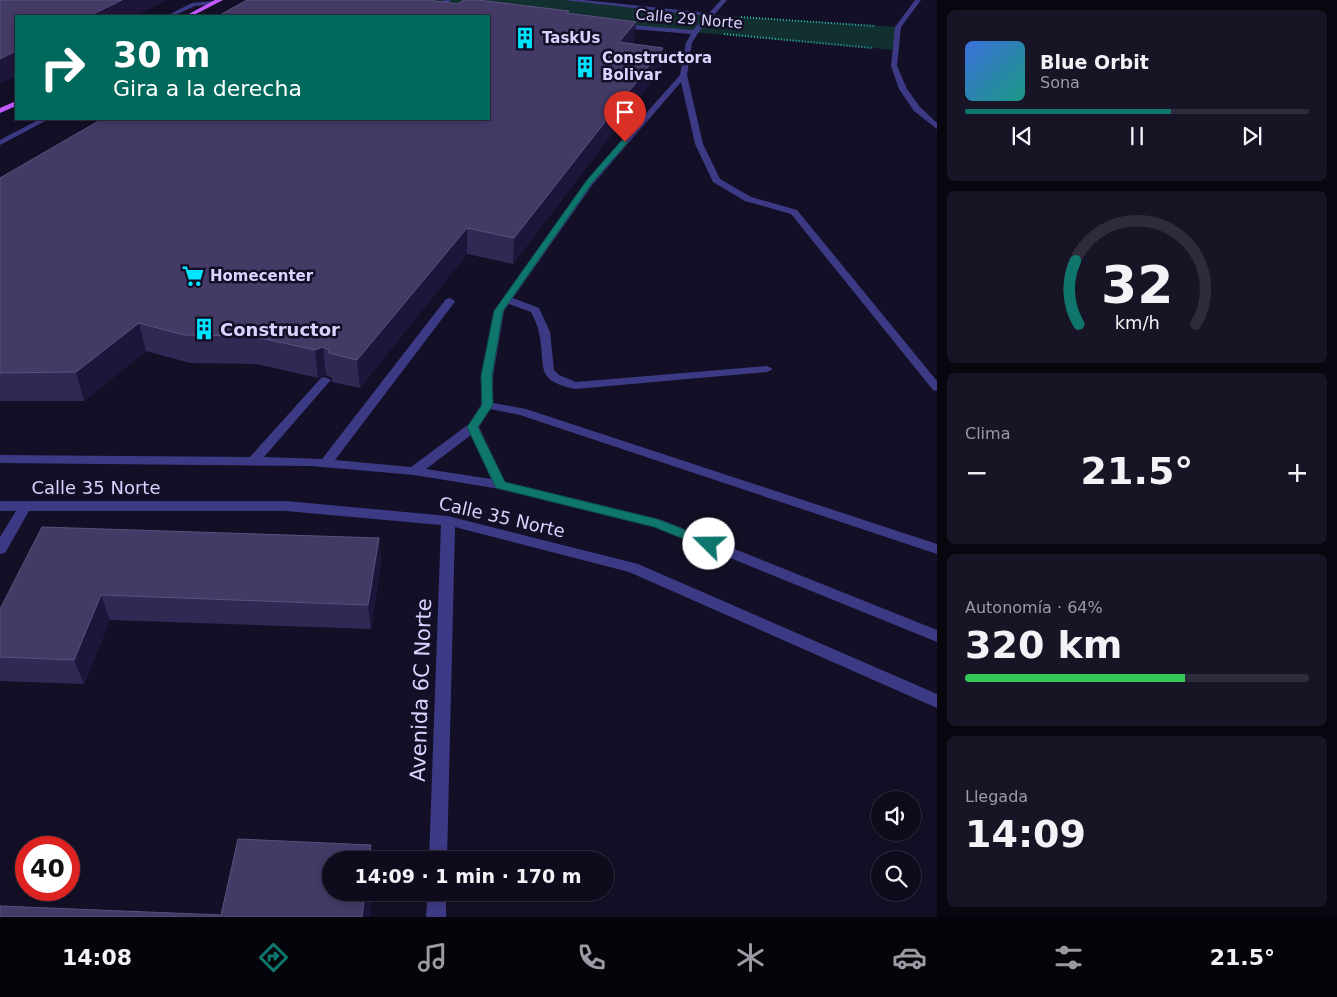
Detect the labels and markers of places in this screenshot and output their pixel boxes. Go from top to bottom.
building icon: TaskUs [512,25,538,51]
place label: TaskUs [542,29,601,47]
place label: Constructora Bolivar [602,49,712,84]
building icon: Constructora Bolivar [572,54,598,80]
pin [604,91,646,142]
supermarket icon: Homecenter [180,263,206,289]
place label: Homecenter [210,267,314,285]
building icon: Constructor [191,316,217,342]
place label: Constructor [220,319,340,340]

